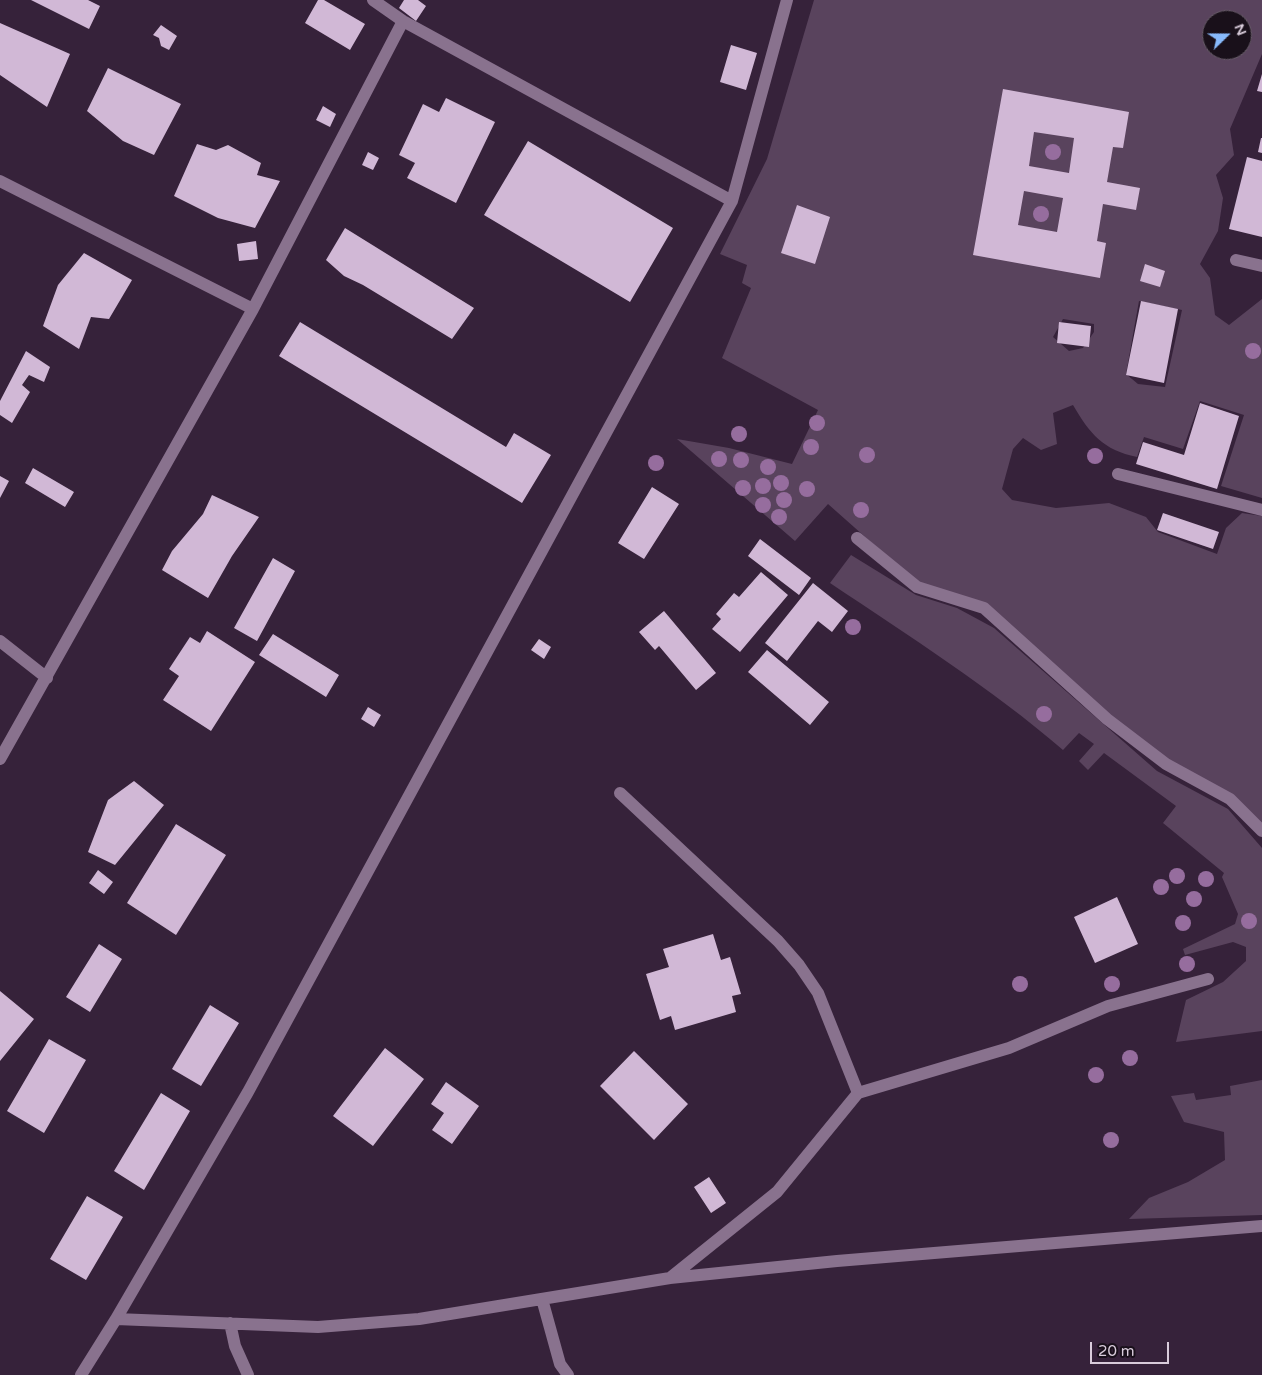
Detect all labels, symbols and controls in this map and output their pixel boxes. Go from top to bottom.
north arrow [1202,10,1252,60]
text: N [1230,21,1250,38]
scale bar [1092,1332,1171,1364]
text: 20 m [1098,1342,1135,1360]

